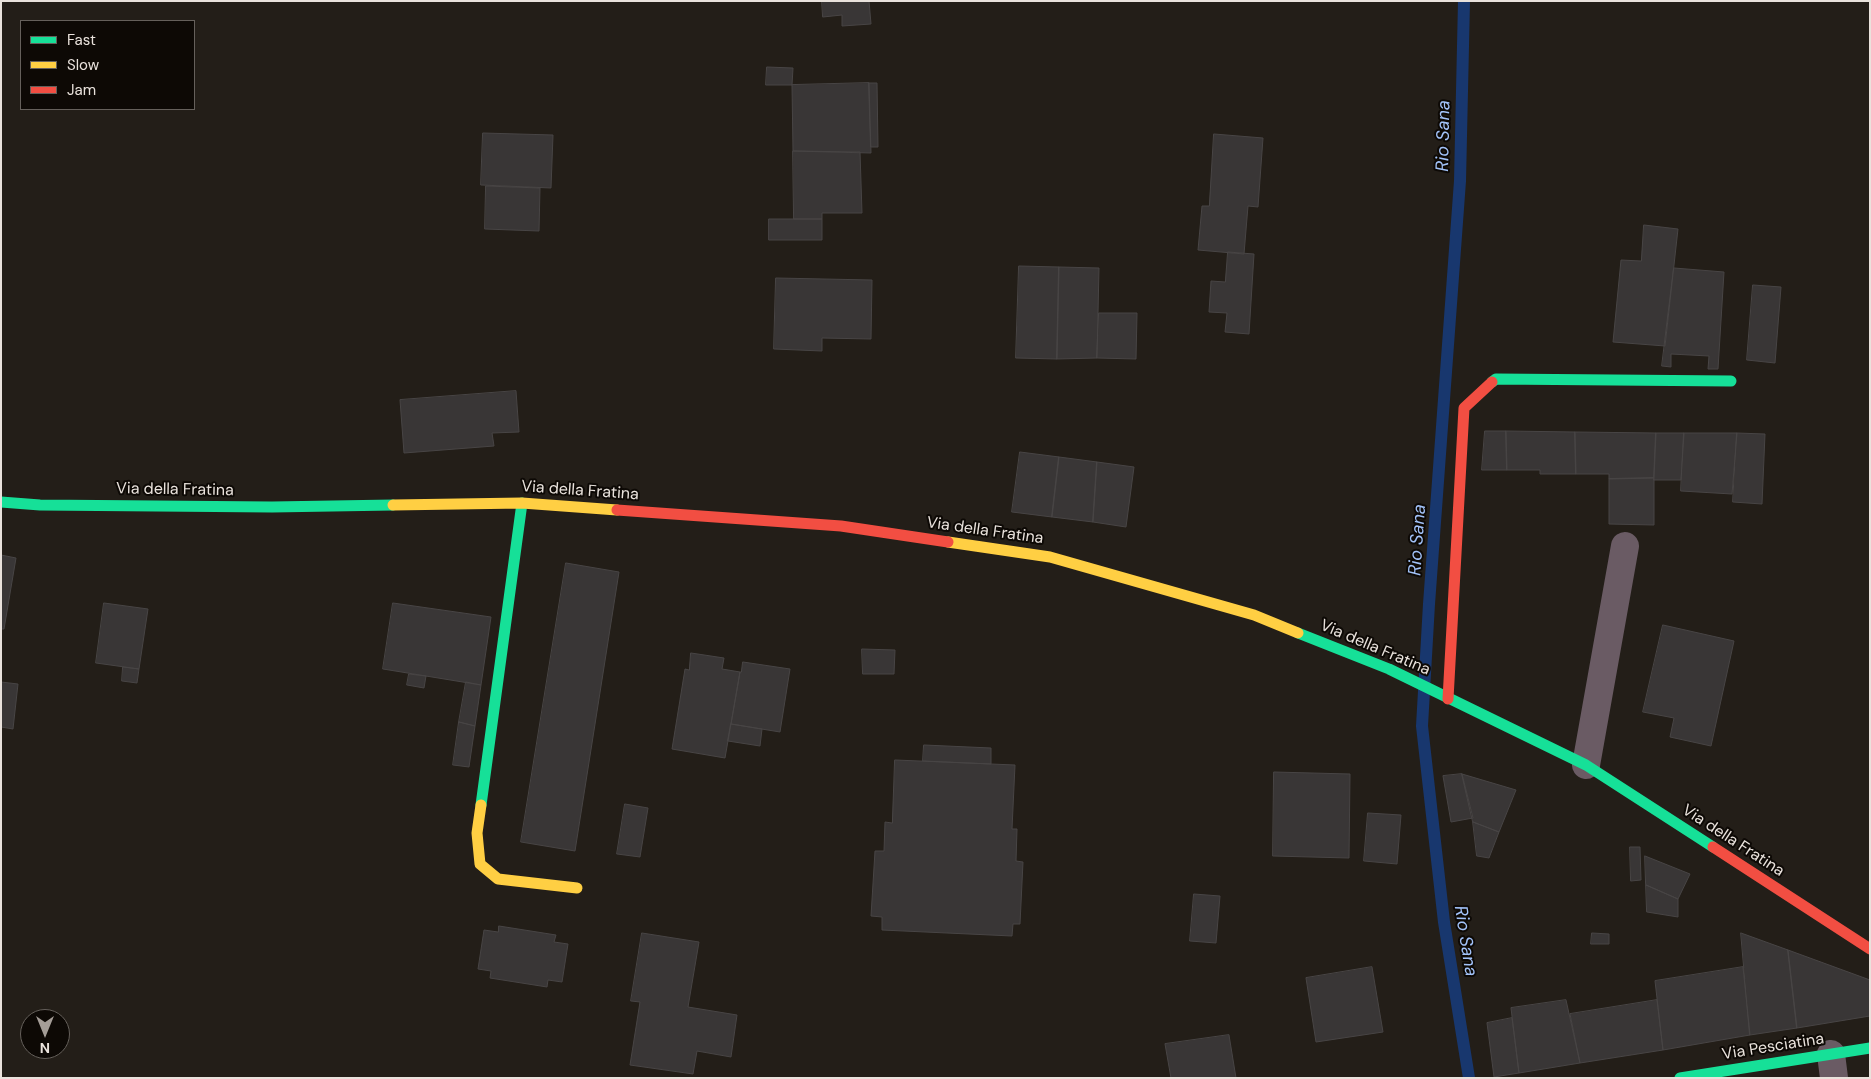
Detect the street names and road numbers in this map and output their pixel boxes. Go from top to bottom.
street label: Via della Fratina [521,477,639,505]
street label: Via della Fratina [116,479,234,501]
street label: Via della Fratina [925,513,1045,549]
street label: Via della Fratina [1317,616,1433,680]
street label: Via della Fratina [1678,801,1788,881]
street label: Via Pesciatina [1721,1029,1825,1065]

